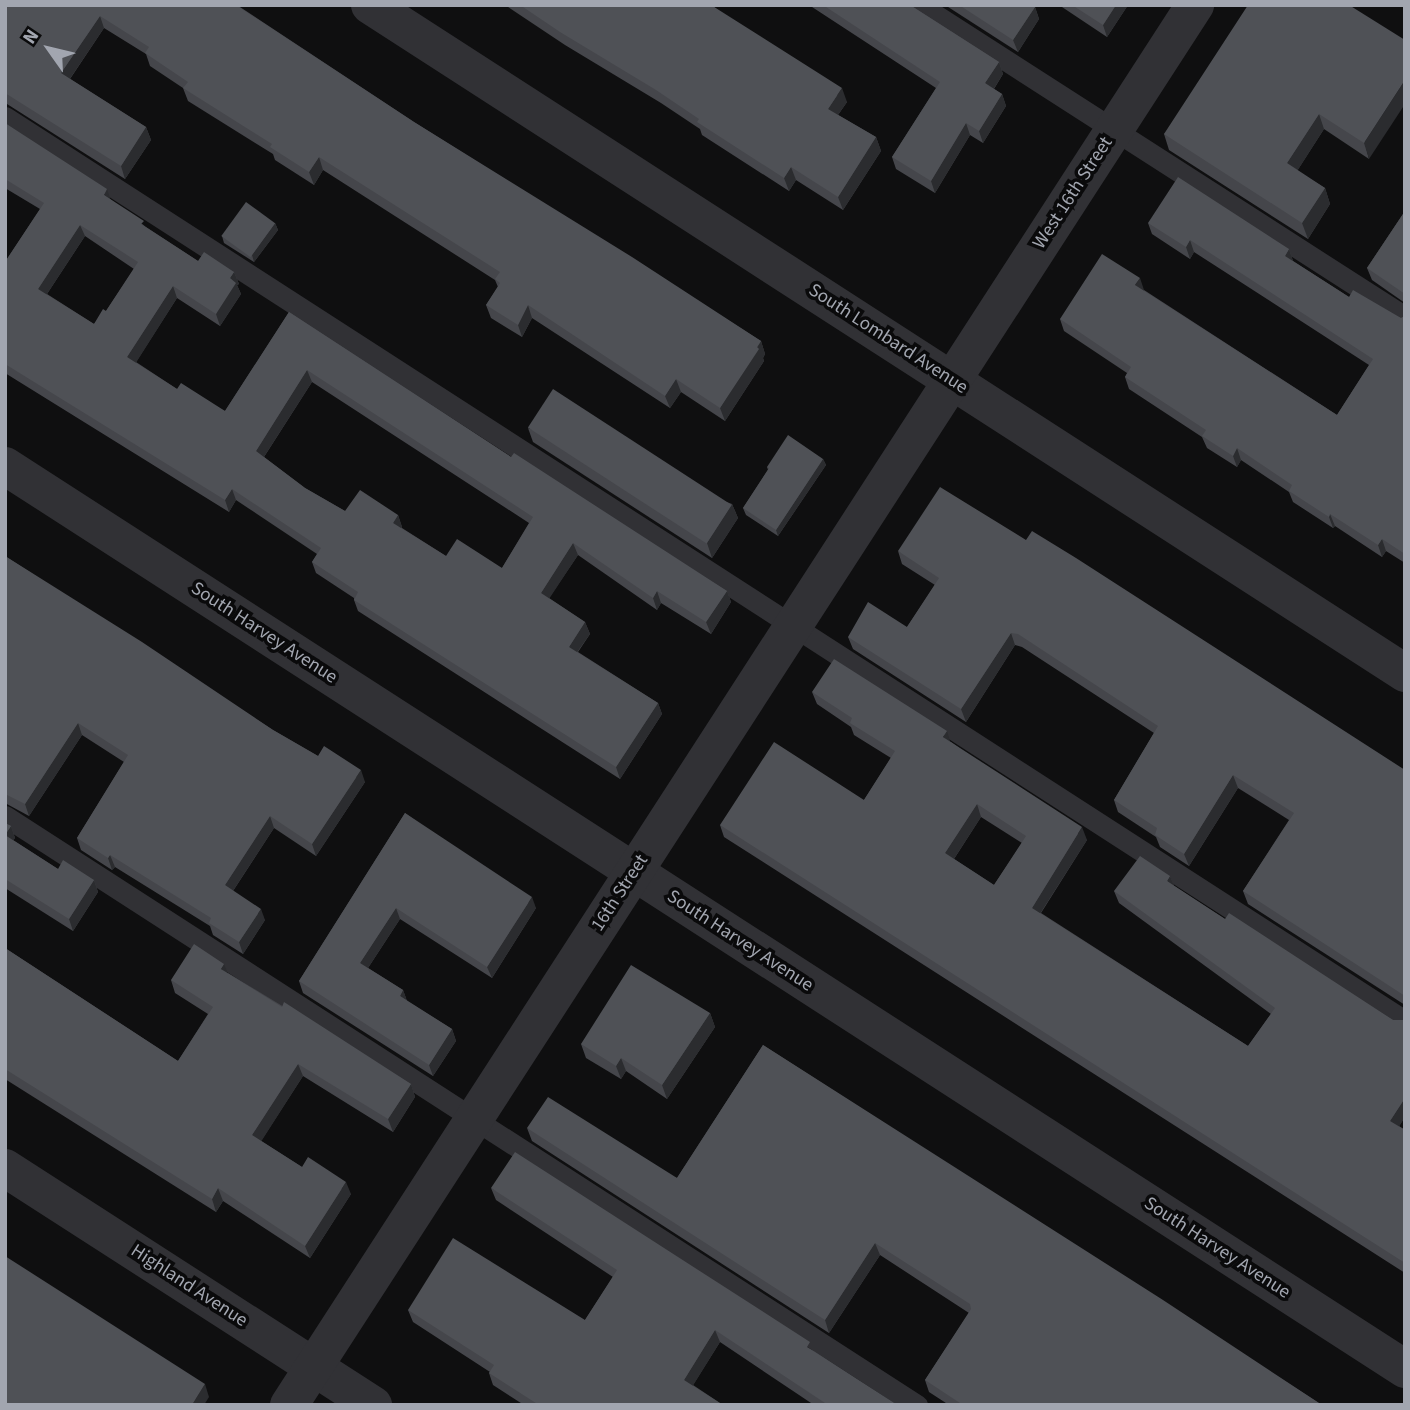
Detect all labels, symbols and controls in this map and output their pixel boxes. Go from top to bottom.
north arrow [14,14,84,84]
text: N [16,24,46,50]
street label: West 16th Street [1028,133,1118,253]
street label: South Lombard Avenue [804,279,972,399]
street label: South Harvey Avenue [187,577,341,689]
street label: 16th Street [587,850,653,936]
street label: South Harvey Avenue [663,885,817,997]
street label: South Harvey Avenue [1140,1192,1294,1304]
street label: Highland Avenue [126,1240,252,1332]

